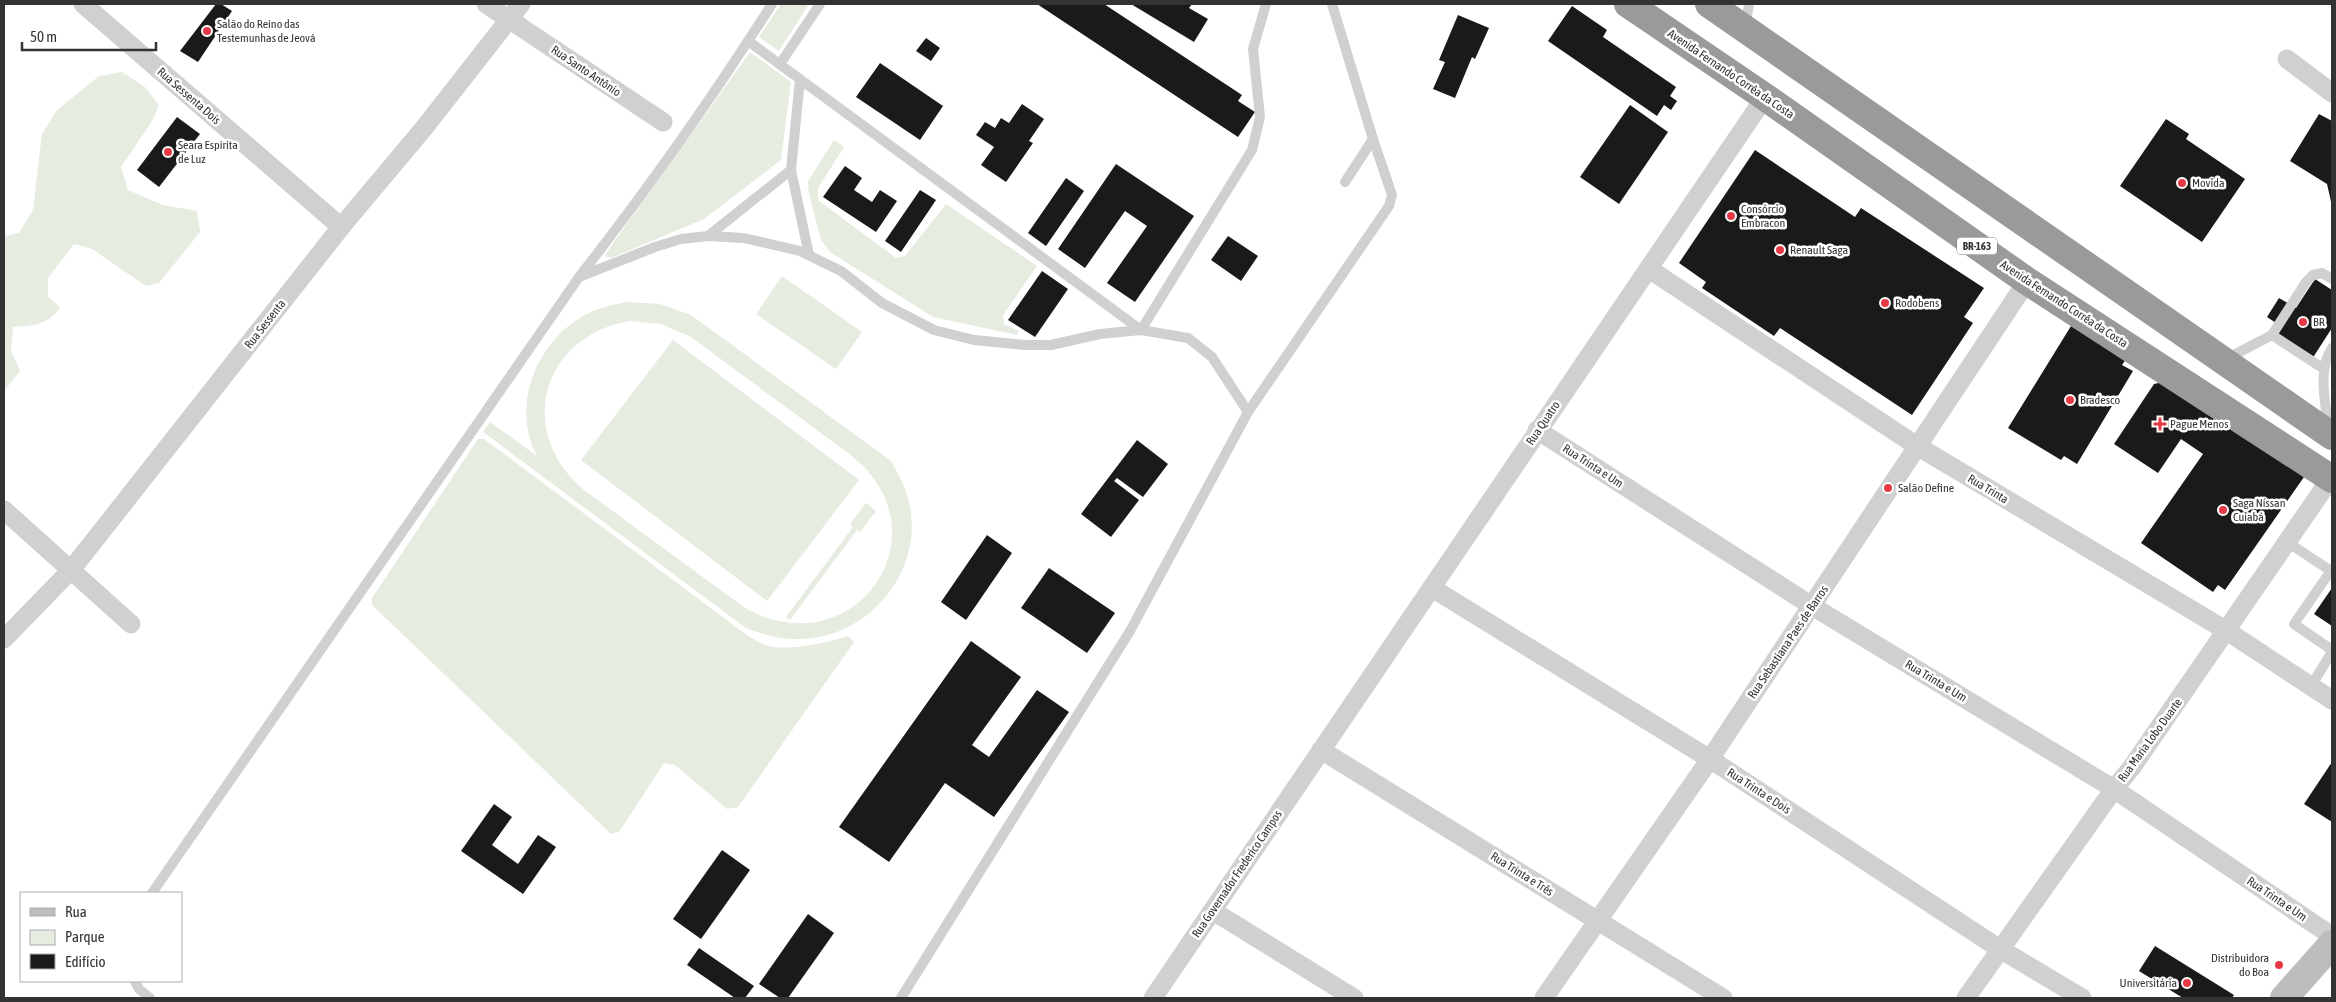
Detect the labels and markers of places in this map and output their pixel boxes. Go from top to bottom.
place label: Salão do Reino das Testemunhas de Jeová [217,17,316,45]
marker: Salão do Reino das Testemunhas de Jeová [201,25,213,37]
place label: Seara Espirita de Luz [178,138,238,166]
marker: Seara Espirita de Luz [162,146,174,158]
place label: Movida [2192,176,2225,190]
marker: Movida [2176,177,2188,189]
place label: Consórcio Embracon [1741,202,1785,230]
marker: Consórcio Embracon [1725,210,1737,222]
place label: Renault Saga [1790,243,1848,257]
marker: Renault Saga [1774,244,1786,256]
place label: Rodobens [1895,296,1939,310]
marker: Rodobens [1879,297,1891,309]
place label: BR [2313,315,2325,329]
marker: BR [2297,316,2309,328]
place label: Bradesco [2080,393,2120,407]
marker: Bradesco [2064,394,2076,406]
place label: Pague Menos [2170,417,2228,431]
marker: Pague Menos [2154,418,2166,430]
place label: Salão Define [1898,481,1954,495]
marker: Salão Define [1882,482,1894,494]
place label: Saga Nissan Cuiabá [2233,496,2285,524]
marker: Saga Nissan Cuiabá [2217,504,2229,516]
place label: Distribuidora do Boa [2211,951,2269,979]
marker: Distribuidora do Boa [2273,959,2285,971]
place label: Universitária [2120,976,2177,990]
marker: Universitária [2181,977,2193,989]

